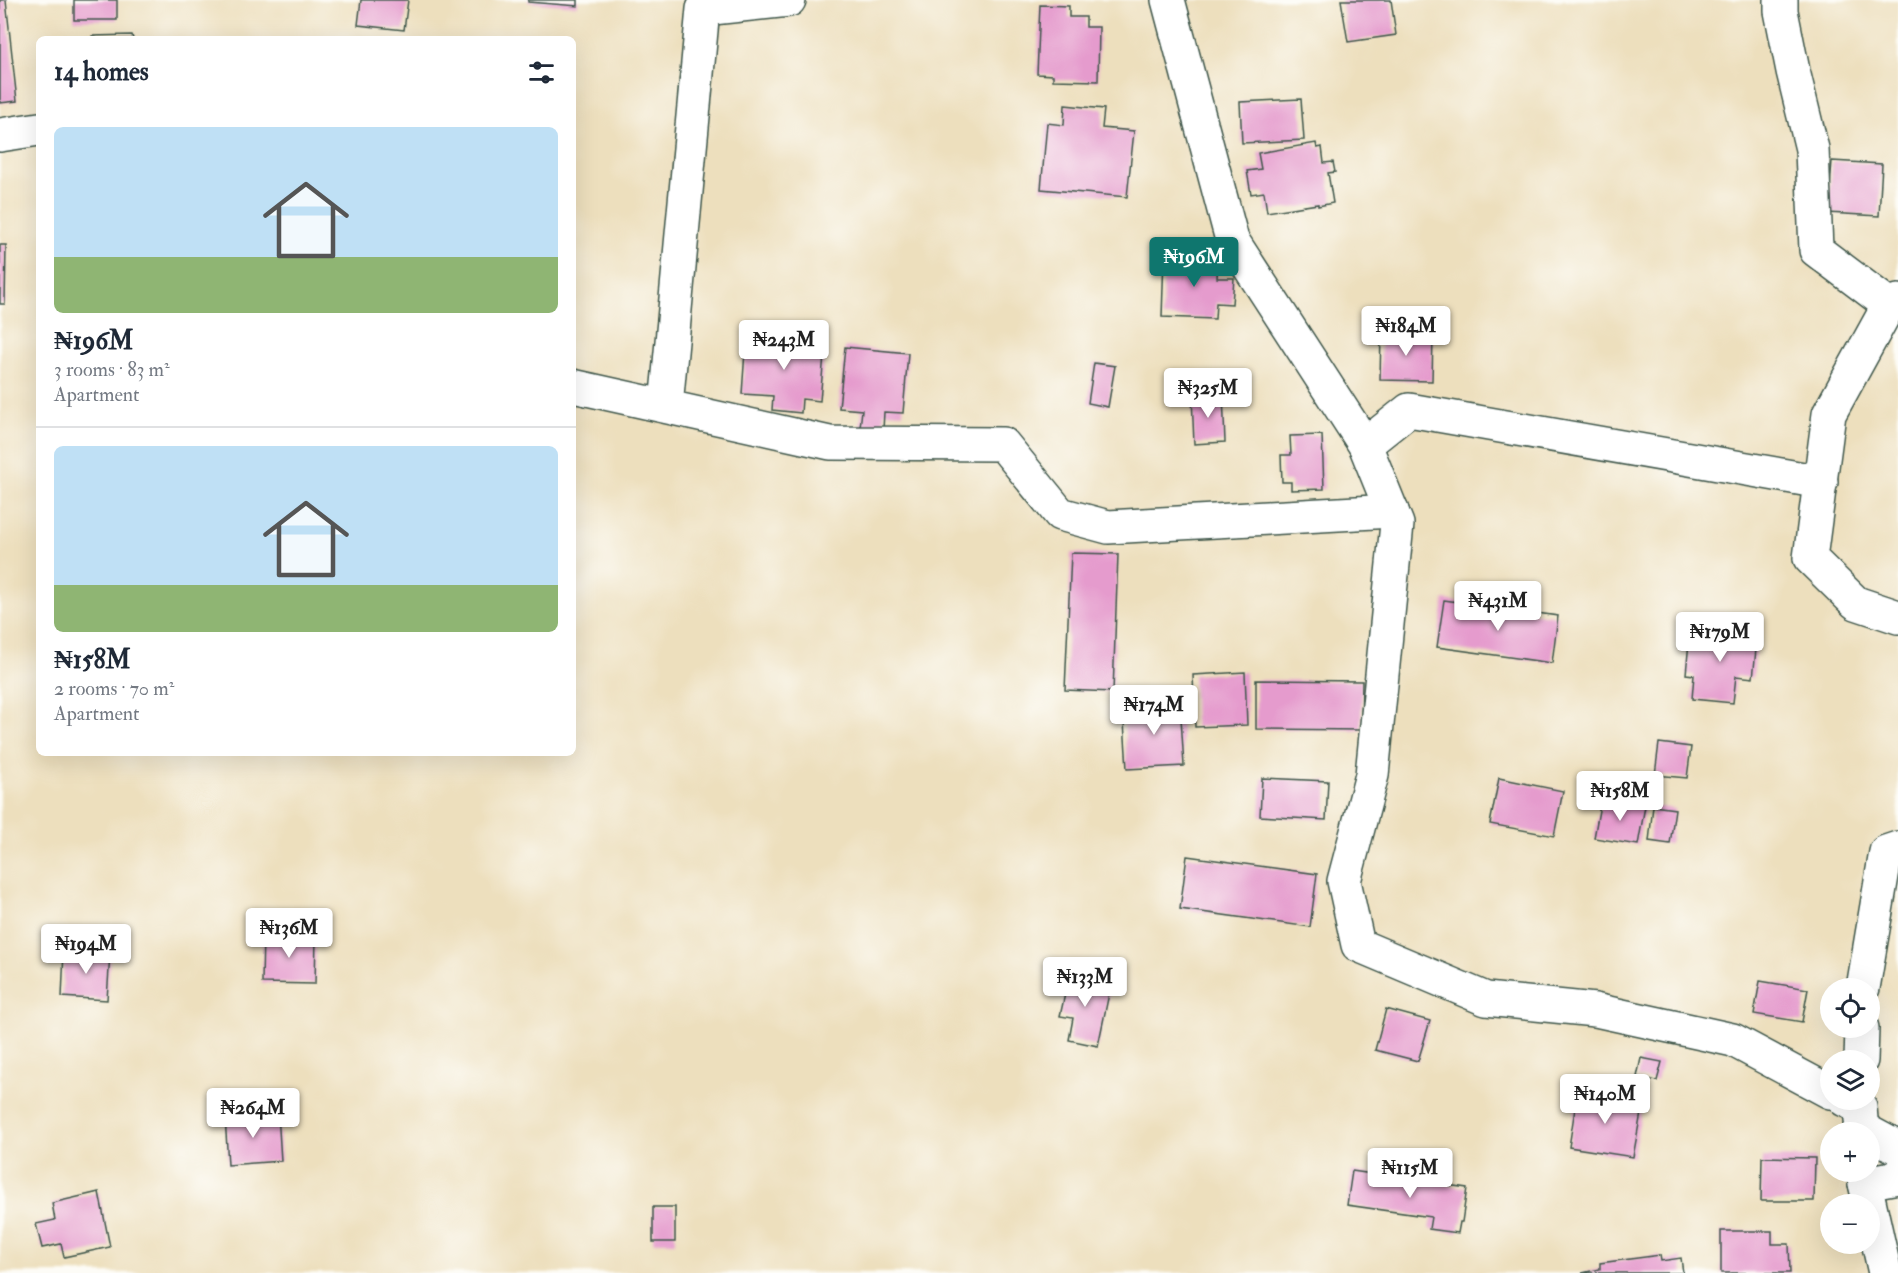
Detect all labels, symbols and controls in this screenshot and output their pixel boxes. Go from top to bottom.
text: 14 homes [54,56,149,88]
icon: filters [525,56,558,89]
icon: home [252,166,360,274]
pin: ₦196M [1152,237,1236,288]
text: ₦196M [1163,244,1225,269]
pin: ₦184M [1364,306,1448,357]
text: ₦184M [1375,313,1437,338]
pin: ₦243M [742,320,826,371]
text: ₦196M [54,325,134,357]
text: ₦243M [753,327,815,352]
text: 3 rooms · 83 m² [54,357,170,382]
pin: ₦325M [1166,368,1250,419]
text: ₦325M [1178,375,1238,400]
text: Apartment [54,382,139,407]
icon: home [252,485,360,593]
pin: ₦431M [1456,581,1540,632]
text: ₦431M [1468,588,1528,613]
pin: ₦179M [1678,612,1762,663]
text: ₦179M [1690,619,1750,644]
text: ₦158M [54,644,131,676]
text: 2 rooms · 70 m² [54,676,174,701]
pin: ₦174M [1112,685,1196,736]
text: ₦174M [1124,692,1184,717]
text: Apartment [54,701,139,726]
pin: ₦158M [1578,771,1662,822]
text: ₦158M [1590,778,1650,803]
pin: ₦136M [247,908,331,959]
text: ₦136M [260,915,318,940]
pin: ₦194M [44,924,128,975]
text: ₦194M [55,931,117,956]
pin: ₦133M [1043,957,1127,1008]
text: ₦133M [1057,964,1113,989]
map controls [1820,978,1880,1254]
button: locate [1820,978,1880,1038]
button: layers [1820,1050,1880,1110]
pin: ₦140M [1563,1074,1647,1125]
text: ₦140M [1574,1081,1636,1106]
pin: ₦264M [211,1088,295,1139]
text: ₦264M [221,1095,285,1120]
button: + [1820,1122,1880,1182]
pin: ₦115M [1368,1148,1452,1199]
text: ₦115M [1382,1155,1438,1180]
button: − [1820,1194,1880,1254]

